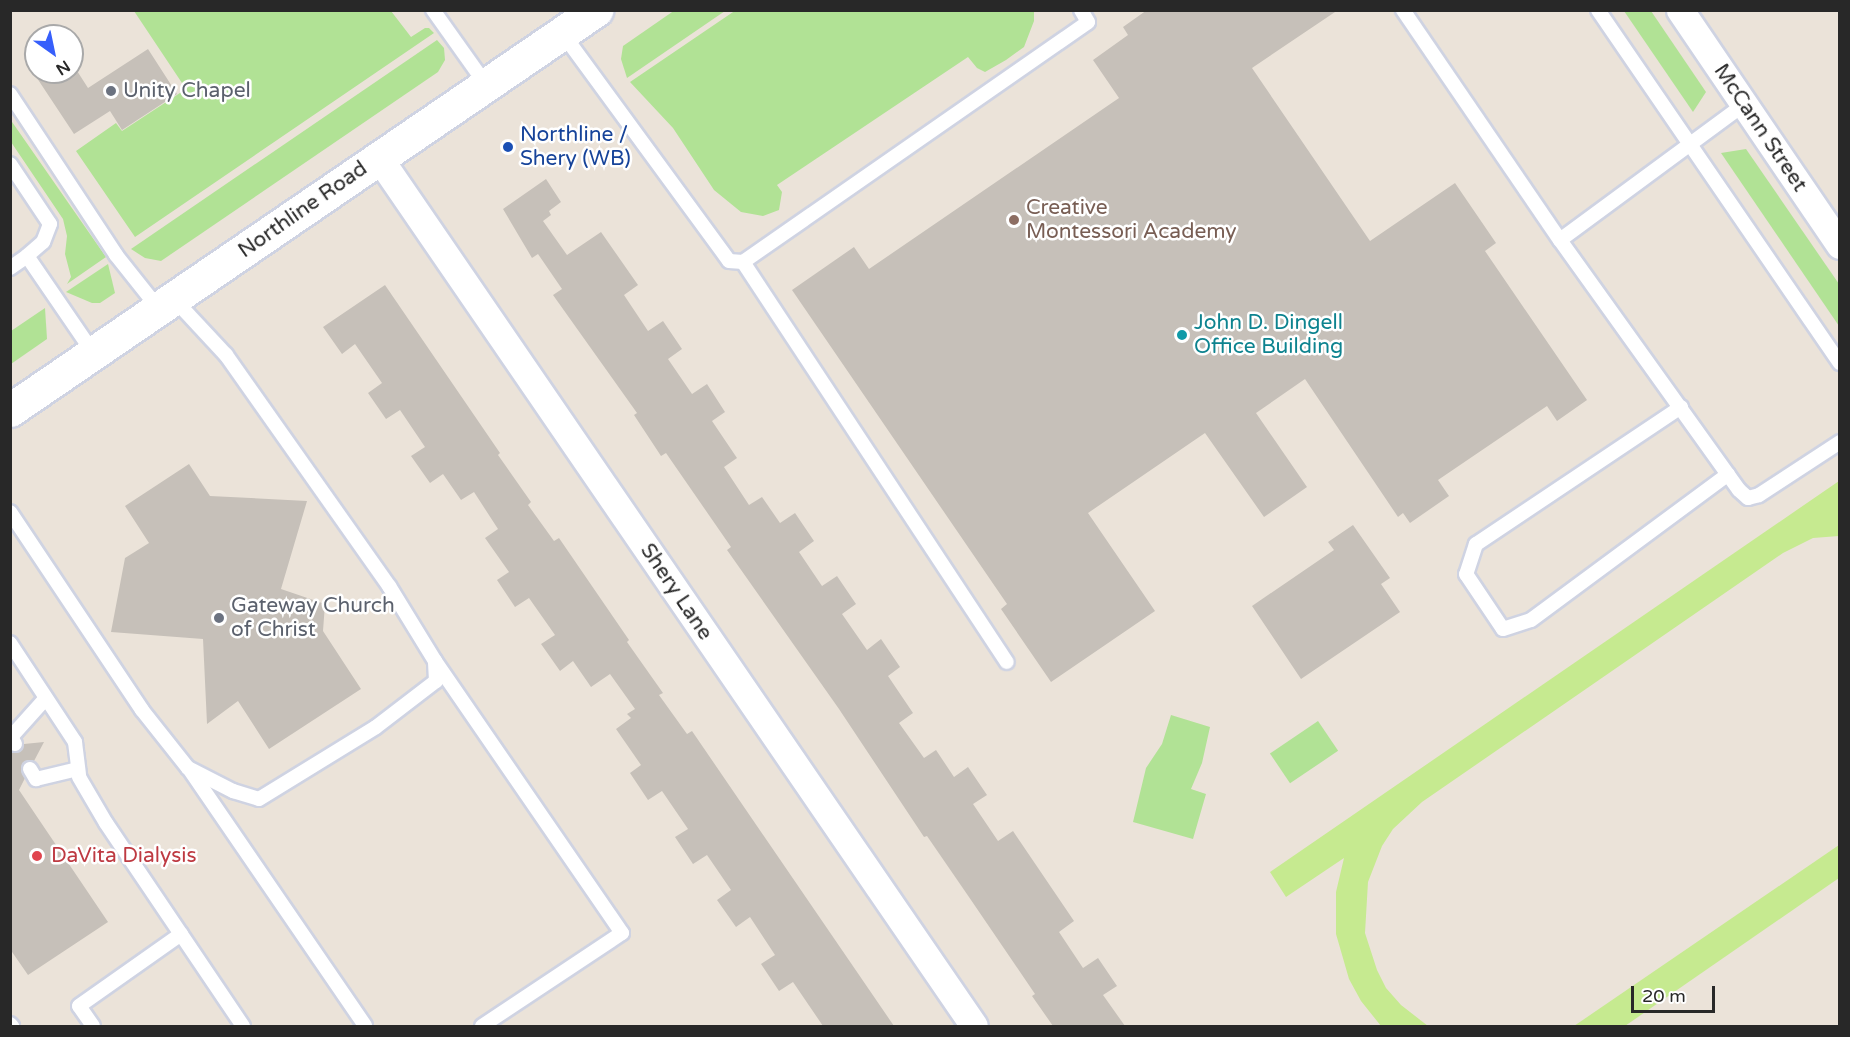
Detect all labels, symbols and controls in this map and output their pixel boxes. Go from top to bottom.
north arrow [24,24,84,84]
text: N [52,56,74,79]
street label: McCann Street [1708,59,1812,197]
place label: Unity Chapel [123,78,251,104]
marker: Unity Chapel [104,84,118,98]
place label: Northline / Shery (WB) [520,122,631,172]
marker: Northline / Shery (WB) [501,140,515,154]
street label: Northline Road [234,156,372,264]
place label: Creative Montessori Academy [1026,195,1237,245]
marker: Creative Montessori Academy [1007,213,1021,227]
place label: John D. Dingell Office Building [1194,310,1343,360]
marker: John D. Dingell Office Building [1175,328,1189,342]
street label: Shery Lane [635,539,717,645]
place label: Gateway Church of Christ [231,593,395,643]
marker: Gateway Church of Christ [212,611,226,625]
place label: DaVita Dialysis [51,843,197,869]
marker: DaVita Dialysis [28,847,46,865]
scale bar [1634,974,1718,1012]
text: 20 m [1642,985,1686,1007]

